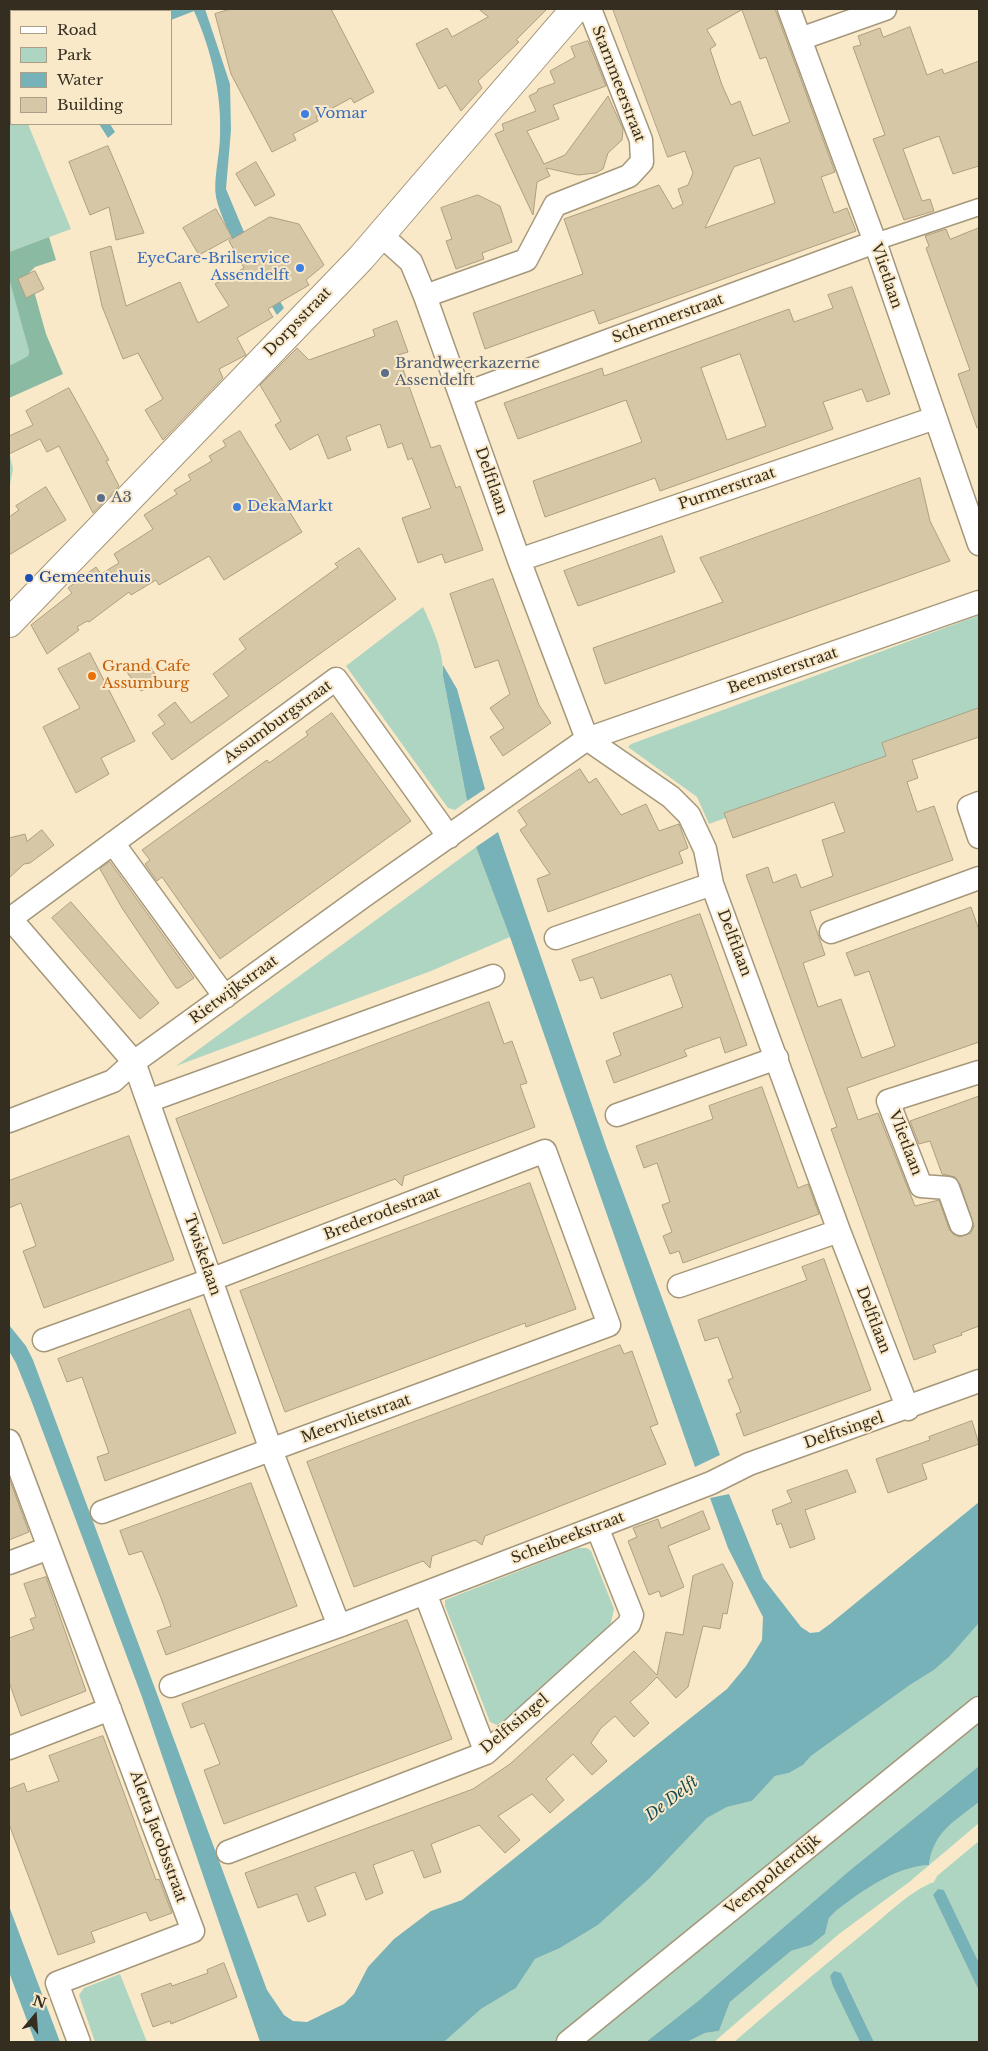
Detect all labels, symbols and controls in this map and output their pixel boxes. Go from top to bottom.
legend [10,10,172,125]
text: Road [57,20,97,39]
street label: Starnmeerstraat [587,23,649,145]
text: Park [57,45,92,64]
text: Water [57,70,103,89]
text: Building [57,95,123,114]
place label: Vomar [315,105,367,123]
marker: Vomar [299,108,311,120]
street label: Vlietlaan [866,241,906,311]
place label: EyeCare-Brilservice Assendelft [137,250,290,285]
marker: EyeCare-Brilservice Assendelft [294,262,306,274]
street label: Dorpsstraat [261,284,335,360]
street label: Schermerstraat [610,290,726,348]
place label: Brandweerkazerne Assendelft [395,355,540,390]
marker: Brandweerkazerne Assendelft [379,367,391,379]
street label: Delftlaan [471,445,511,517]
street label: Purmerstraat [676,464,778,514]
place label: A3 [111,489,132,507]
marker: A3 [95,492,107,504]
place label: DekaMarkt [247,498,333,516]
marker: DekaMarkt [231,501,243,513]
place label: Gemeentehuis [39,569,151,587]
marker: Gemeentehuis [23,572,35,584]
street label: Beemsterstraat [726,644,840,698]
place label: Grand Cafe Assumburg [102,658,190,693]
marker: Grand Cafe Assumburg [86,670,98,682]
street label: Assumburgstraat [220,677,336,767]
street label: Delftlaan [713,907,755,979]
street label: Rietwijkstraat [186,952,282,1028]
street label: Vlietlaan [884,1108,926,1178]
street label: Brederodestraat [321,1184,443,1244]
street label: Twiskelaan [180,1212,224,1298]
street label: Delftlaan [852,1284,894,1356]
street label: Meervlietstraat [299,1391,413,1447]
street label: Delftsingel [802,1409,886,1453]
street label: Scheibeekstraat [509,1508,627,1568]
street label: Delftsingel [477,1690,553,1758]
street label: Aletta Jacobsstraat [126,1769,190,1905]
water label: De Delft [642,1772,702,1826]
street label: Veenpolderdijk [722,1831,824,1919]
north arrow [10,1991,60,2041]
text: N [31,1991,49,2012]

